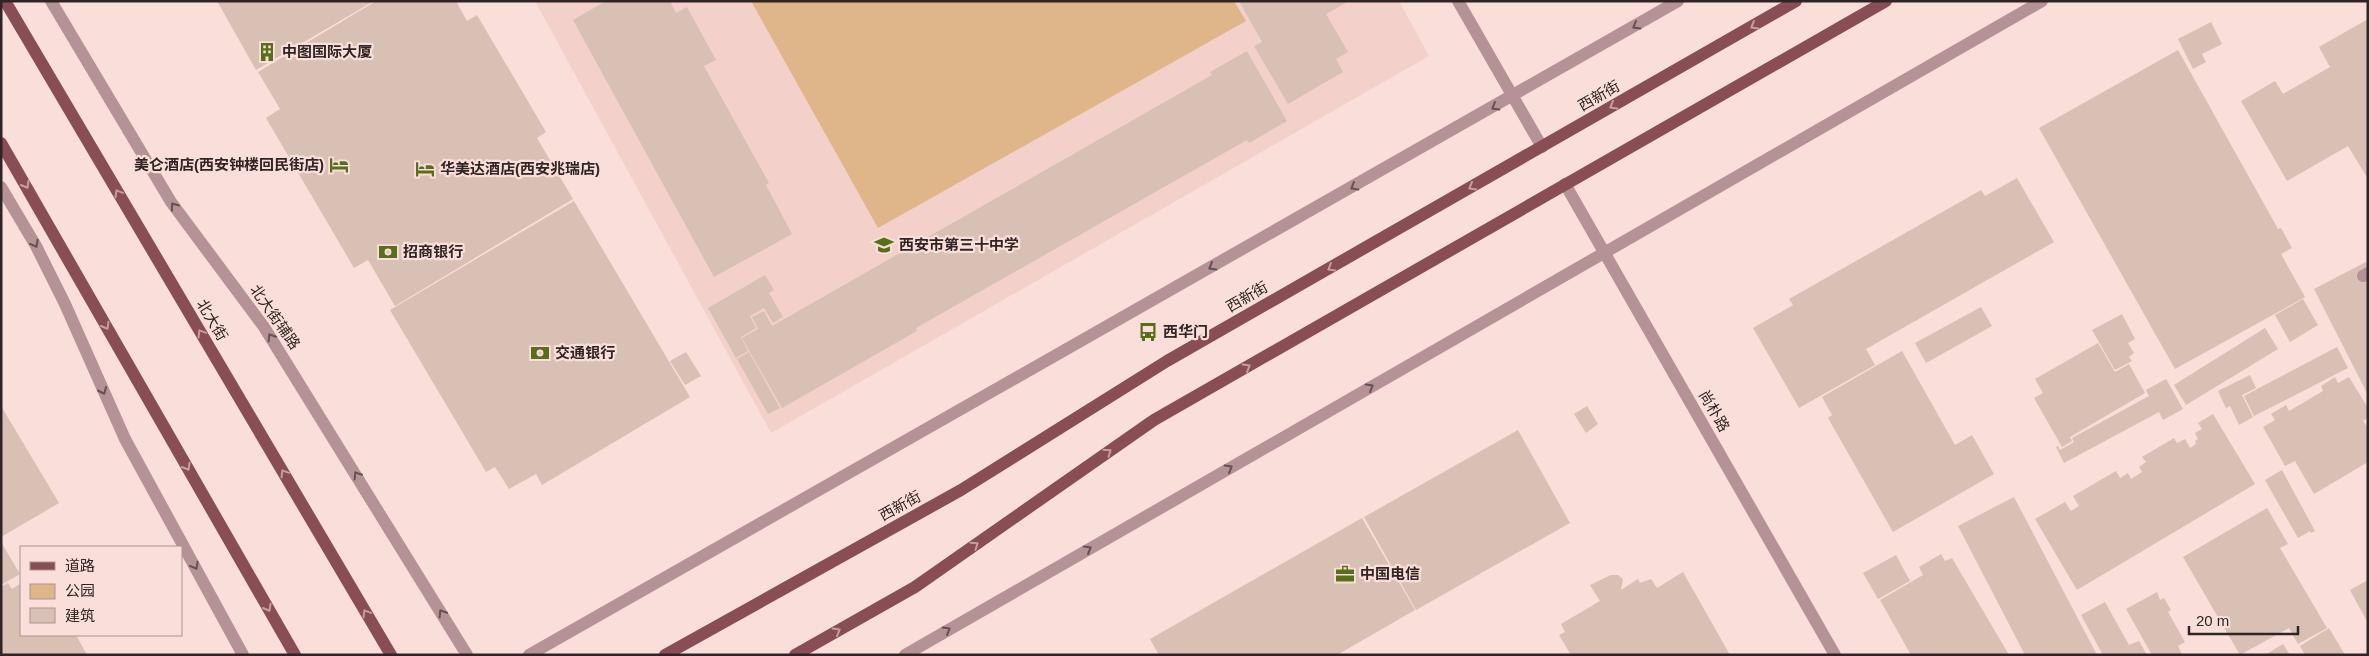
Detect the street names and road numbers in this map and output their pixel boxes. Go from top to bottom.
street label: 西新街 [1575,77,1622,114]
street label: 西新街 [1223,278,1270,315]
street label: 北大街辅路 [247,281,304,352]
street label: 北大街 [194,296,231,343]
street label: 尚朴路 [1696,387,1733,434]
street label: 西新街 [876,487,924,524]

